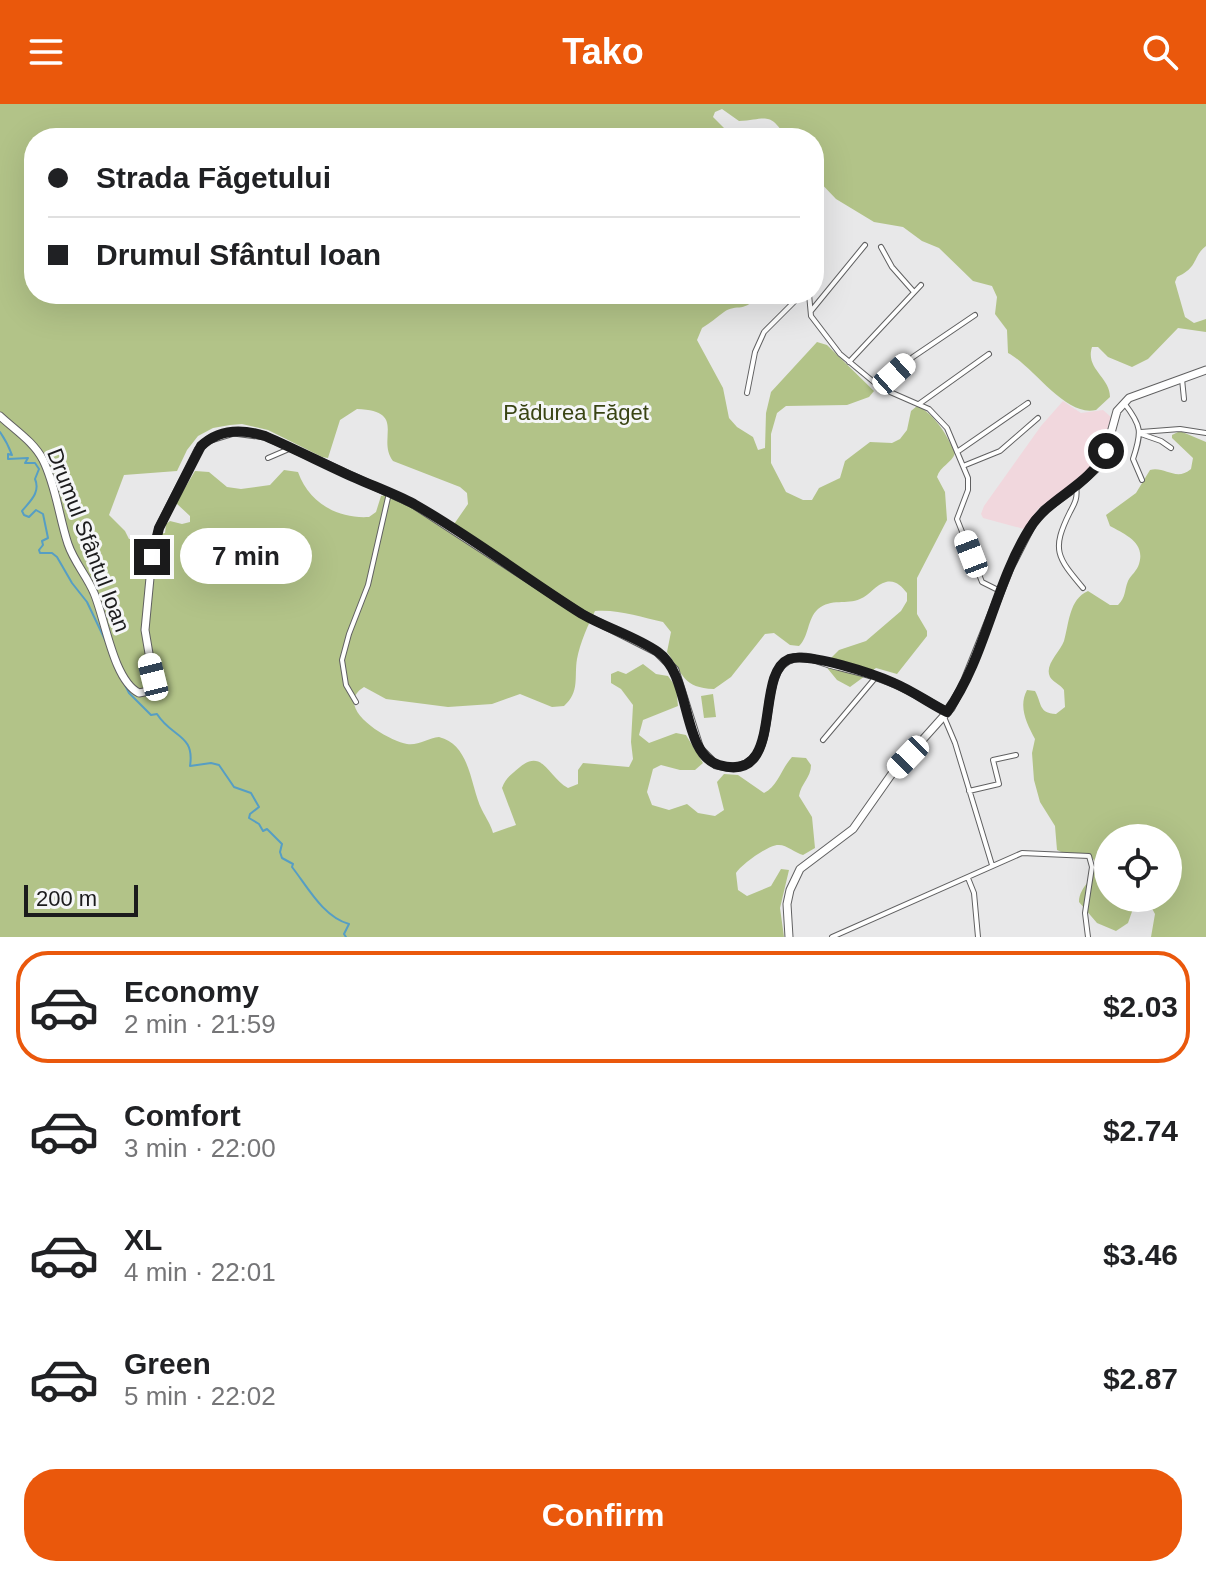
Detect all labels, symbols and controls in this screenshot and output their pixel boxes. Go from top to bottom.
icon: menu [24,30,68,74]
icon: search [1138,30,1182,74]
text: Tako [562,31,644,72]
text: Strada Făgetului [96,161,331,194]
text: Drumul Sfântul Ioan [96,238,381,271]
car [868,349,920,399]
park label: Pădurea Făget [503,400,649,425]
route start [1088,433,1124,469]
street label: Drumul Sfântul Ioan [42,445,135,635]
car [951,527,991,581]
callout: 7 min [180,529,312,585]
route end [134,539,170,575]
text: 7 min [212,541,280,571]
car [136,651,170,703]
car [883,731,933,783]
map controls [1094,824,1182,912]
button: locate [1094,824,1182,912]
scale bar [24,881,138,917]
text: 200 m [36,886,97,911]
icon: car [28,971,100,1043]
text: Economy [124,975,259,1008]
text: $2.03 [1103,990,1178,1023]
text: 2 min · 21:59 [124,1009,276,1039]
icon: car [28,1095,100,1167]
text: Comfort [124,1099,241,1132]
text: $2.74 [1103,1114,1178,1147]
text: 3 min · 22:00 [124,1133,276,1163]
icon: car [28,1219,100,1291]
text: XL [124,1223,162,1256]
text: $3.46 [1103,1238,1178,1271]
text: 4 min · 22:01 [124,1257,276,1287]
icon: car [28,1343,100,1415]
text: Green [124,1347,211,1380]
text: $2.87 [1103,1362,1178,1395]
text: 5 min · 22:02 [124,1381,276,1411]
button: Confirm [24,1469,1182,1561]

